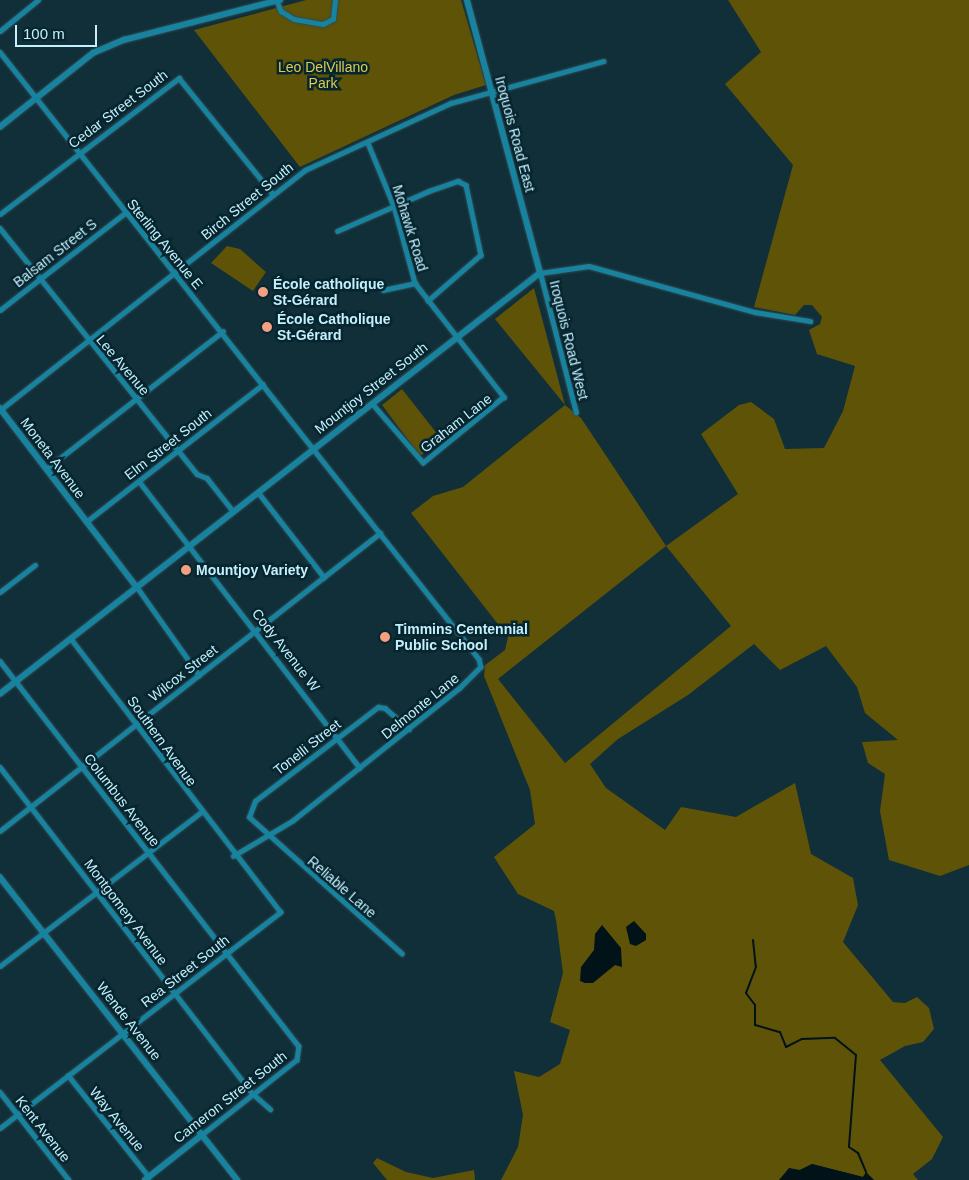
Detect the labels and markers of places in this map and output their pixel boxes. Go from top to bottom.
place label: École catholique St-Gérard [273,276,384,308]
marker: École catholique St-Gérard [257,286,269,298]
place label: École Catholique St-Gérard [277,311,391,344]
marker: École Catholique St-Gérard [261,321,273,333]
place label: Mountjoy Variety [196,562,308,578]
marker: Mountjoy Variety [180,564,192,576]
place label: Timmins Centennial Public School [395,621,528,654]
marker: Timmins Centennial Public School [379,631,391,643]

